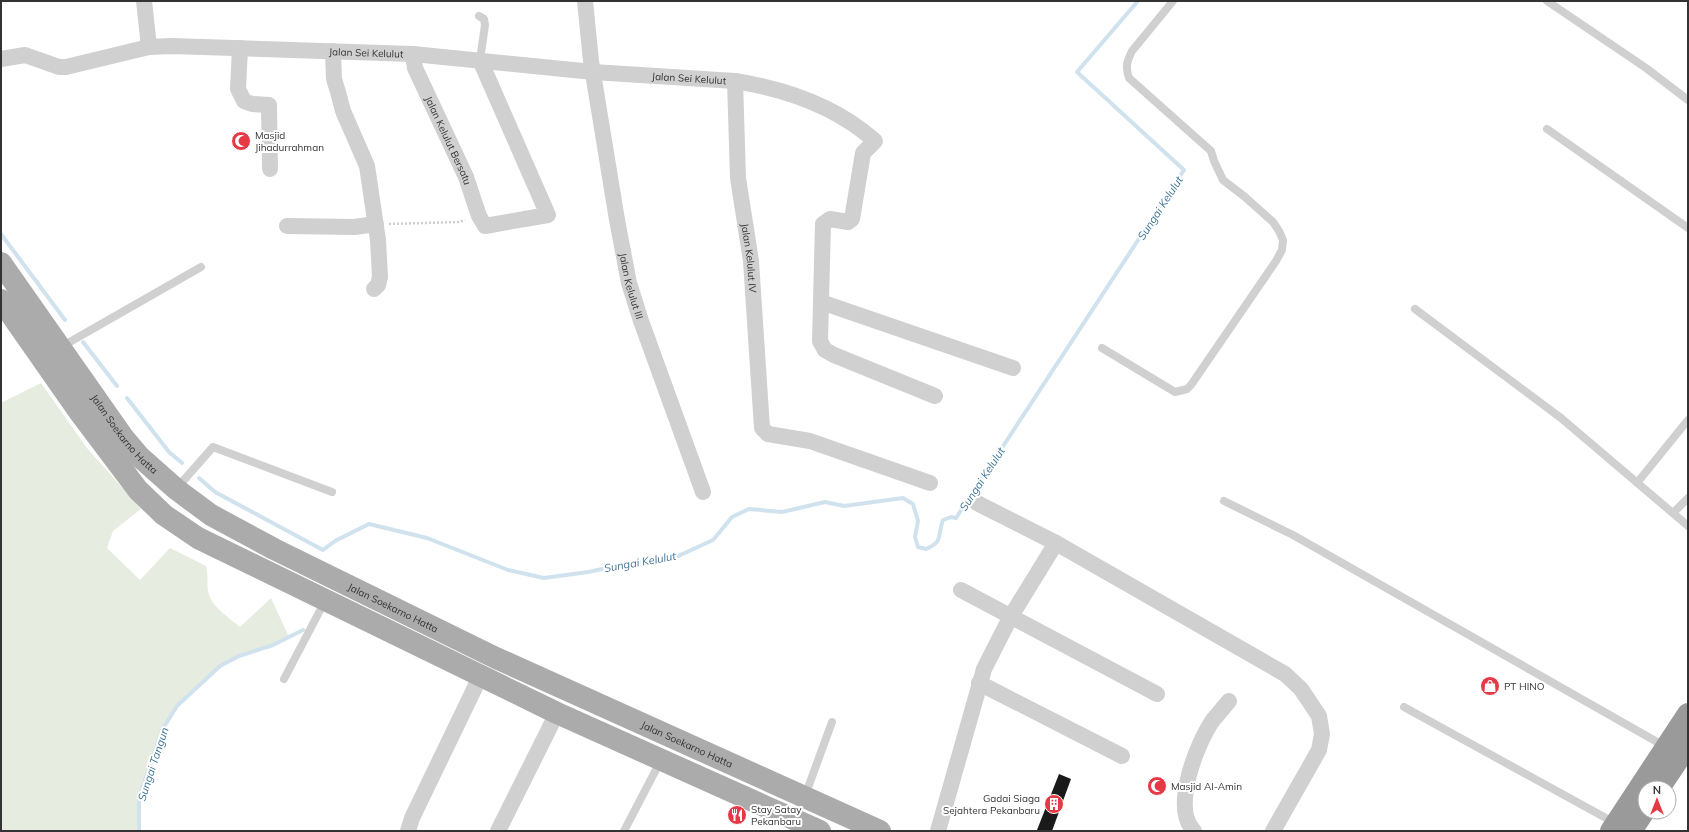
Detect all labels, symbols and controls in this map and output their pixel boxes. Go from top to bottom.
street label: Jalan Sei Kelulut [329,45,404,61]
street label: Jalan Sei Kelulut [651,70,727,87]
street label: Jalan Kelulut Bersatu [422,94,474,187]
place label: Masjid Jihadurrahman [255,129,324,154]
mosque icon: Masjid Jihadurrahman [230,130,252,152]
water label: Sungai Kelulut [1134,173,1186,242]
street label: Jalan Kelulut IV [738,223,759,293]
street label: Jalan Kelulut III [616,252,646,321]
street label: Jalan Soekarno Hatta [88,392,160,477]
water label: Sungai Kelulut [956,444,1008,513]
water label: Sungai Kelulut [603,549,678,575]
street label: Jalan Soekarno Hatta [346,580,440,636]
shop icon: PT HINO [1479,675,1501,697]
place label: PT HINO [1504,680,1545,693]
street label: Jalan Soekarno Hatta [639,718,735,771]
water label: Sungai Tangun [134,725,172,803]
mosque icon: Masjid Al-Amin [1146,775,1168,797]
place label: Masjid Al-Amin [1171,780,1242,793]
north arrow [1637,780,1677,820]
text: N [1653,783,1661,797]
place label: Gadai Siaga Sejahtera Pekanbaru [943,792,1040,817]
building icon: Gadai Siaga Sejahtera Pekanbaru [1043,793,1065,815]
place label: Stay Satay Pekanbaru [751,803,802,828]
restaurant icon: Stay Satay Pekanbaru [726,804,748,826]

